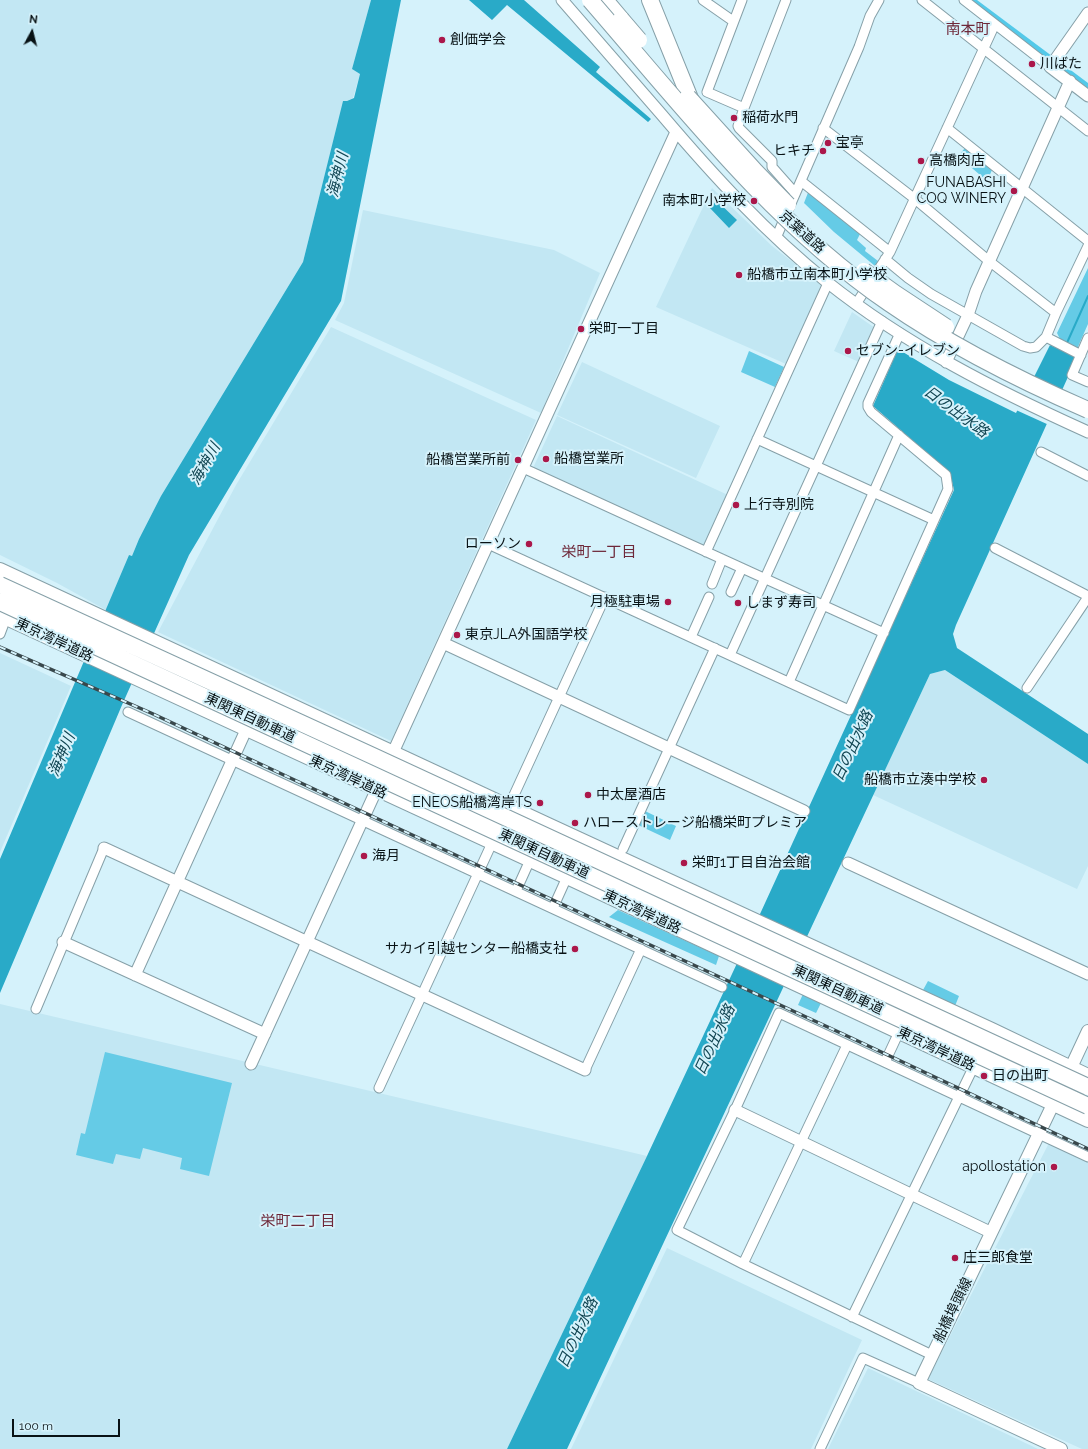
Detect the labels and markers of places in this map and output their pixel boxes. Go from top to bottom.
place label: 創価学会 [450,32,506,48]
marker: 創価学会 [437,35,447,45]
place label: 川ばた [1040,56,1082,72]
marker: 川ばた [1027,59,1037,69]
place label: 稲荷水門 [742,110,798,126]
marker: 稲荷水門 [729,113,739,123]
place label: 宝亭 [836,135,864,151]
marker: 宝亭 [823,138,833,148]
place label: ヒキチ [773,143,815,159]
marker: ヒキチ [818,146,828,156]
place label: 高橋肉店 [929,153,985,169]
marker: 高橋肉店 [916,156,926,166]
place label: FUNABASHI COQ WINERY [917,175,1006,208]
marker: FUNABASHI COQ WINERY [1009,186,1019,196]
place label: 南本町小学校 [662,193,746,209]
marker: 南本町小学校 [749,196,759,206]
place label: 船橋市立南本町小学校 [747,267,887,283]
marker: 船橋市立南本町小学校 [734,270,744,280]
place label: 栄町一丁目 [589,321,659,337]
marker: 栄町一丁目 [576,324,586,334]
place label: セブン-イレブン [856,343,960,359]
marker: セブン-イレブン [843,346,853,356]
place label: 船橋営業所 [554,451,624,467]
place label: 船橋営業所前 [426,452,510,468]
marker: 船橋営業所 [541,454,551,464]
marker: 船橋営業所前 [513,455,523,465]
place label: 上行寺別院 [744,497,814,513]
marker: 上行寺別院 [731,500,741,510]
place label: ローソン [465,536,521,552]
marker: ローソン [524,539,534,549]
place label: 月極駐車場 [590,594,660,610]
place label: しまず寿司 [746,595,816,611]
marker: 月極駐車場 [663,597,673,607]
marker: しまず寿司 [733,598,743,608]
place label: 東京JLA外国語学校 [465,627,587,643]
marker: 東京JLA外国語学校 [452,630,462,640]
place label: 船橋市立湊中学校 [864,772,976,788]
marker: 船橋市立湊中学校 [979,775,989,785]
place label: 中太屋酒店 [596,787,666,803]
marker: 中太屋酒店 [583,790,593,800]
place label: ENEOS船橋湾岸TS [412,795,532,811]
marker: ENEOS船橋湾岸TS [535,798,545,808]
place label: ハローストレージ船橋栄町プレミア [583,815,807,831]
marker: ハローストレージ船橋栄町プレミア [570,818,580,828]
place label: 海月 [372,848,400,864]
marker: 海月 [359,851,369,861]
place label: 栄町1丁目自治会館 [692,855,810,871]
marker: 栄町1丁目自治会館 [679,858,689,868]
place label: サカイ引越センター船橋支社 [385,941,567,957]
marker: サカイ引越センター船橋支社 [570,944,580,954]
place label: 日の出町 [992,1068,1048,1084]
marker: 日の出町 [979,1071,989,1081]
place label: apollostation [962,1159,1046,1175]
marker: apollostation [1049,1162,1059,1172]
place label: 庄三郎食堂 [963,1250,1033,1266]
marker: 庄三郎食堂 [950,1253,960,1263]

